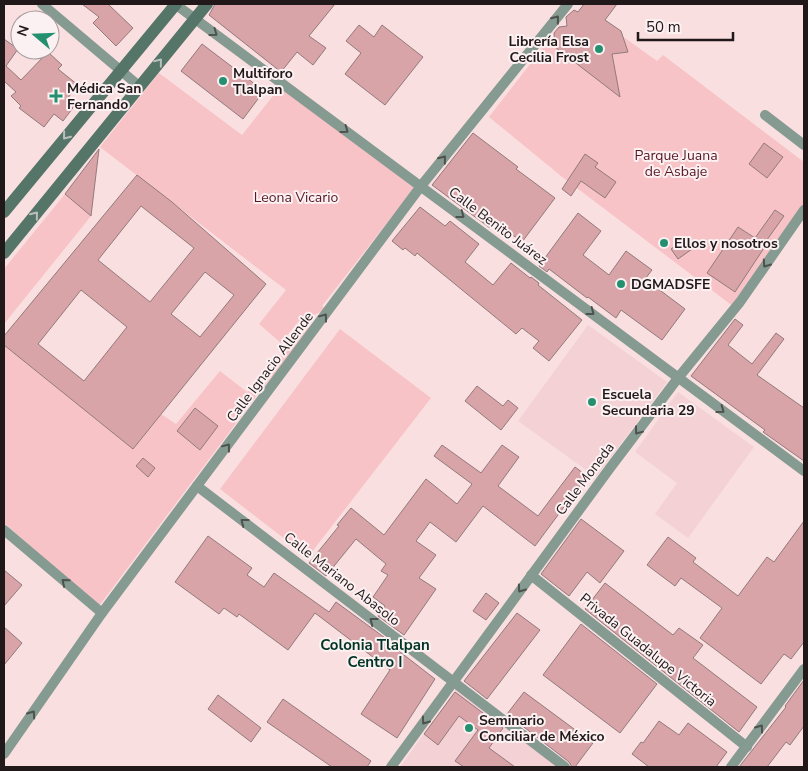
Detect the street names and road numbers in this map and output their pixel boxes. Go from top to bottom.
street label: Calle Benito Juárez [445,183,552,270]
street label: Calle Ignacio Allende [222,308,318,426]
street label: Calle Moneda [551,439,619,519]
street label: Calle Mariano Abasolo [280,528,404,630]
street label: Privada Guadalupe Victoria [576,589,720,711]

